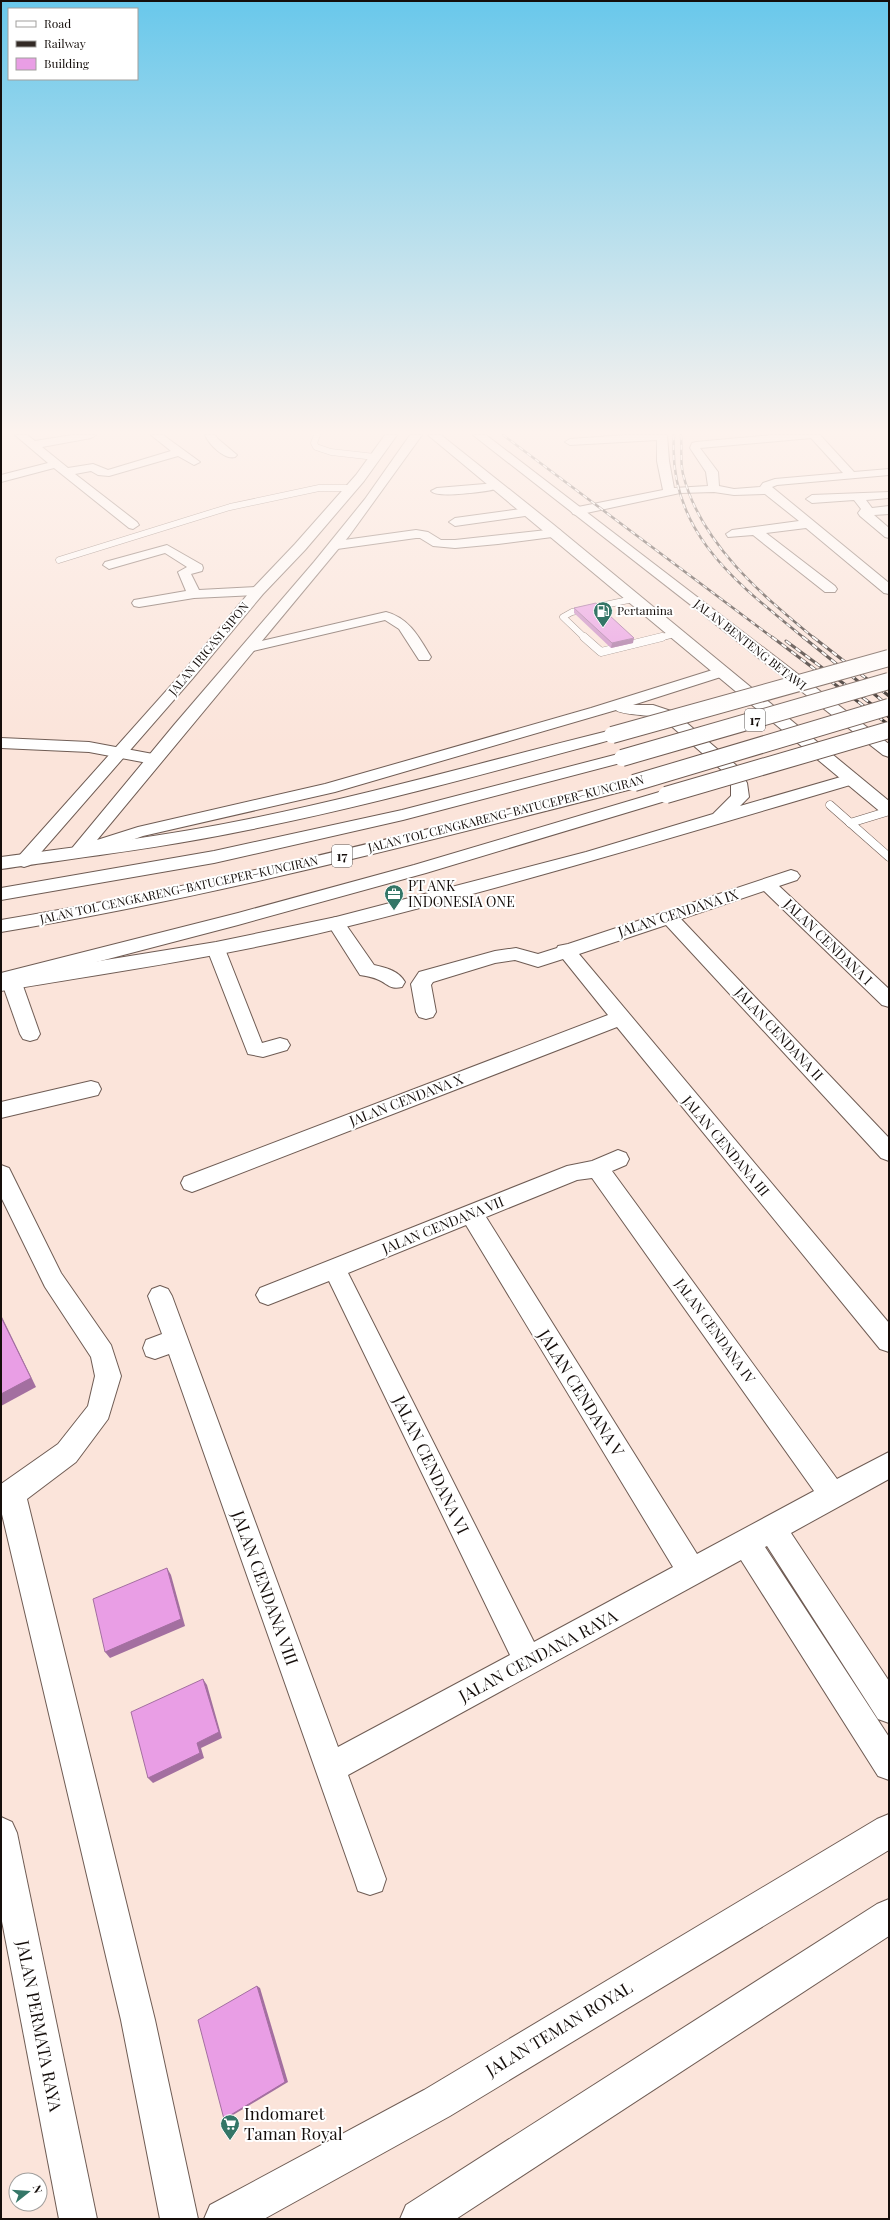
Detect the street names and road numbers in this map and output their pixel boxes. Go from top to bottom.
street label: JALAN BENTENG BETAWI [690,595,810,693]
street label: JALAN IRIGASI SIPON [164,598,252,699]
road number: 17 [745,709,765,731]
street label: JALAN TOL CENGKARENG–BATUCEPER–KUNCIRAN [365,771,646,855]
road number: 17 [332,845,352,867]
street label: JALAN TOL CENGKARENG–BATUCEPER–KUNCIRAN [37,852,320,927]
street label: JALAN CENDANA IX [614,884,740,941]
street label: JALAN CENDANA I [779,894,877,989]
street label: JALAN CENDANA II [730,982,828,1085]
street label: JALAN CENDANA X [345,1069,465,1130]
street label: JALAN CENDANA III [678,1091,774,1200]
street label: JALAN CENDANA VII [378,1191,507,1258]
street label: JALAN CENDANA IV [670,1274,760,1387]
street label: JALAN CENDANA V [533,1324,630,1460]
street label: JALAN CENDANA VI [388,1391,475,1538]
street label: JALAN CENDANA VIII [227,1506,304,1668]
street label: JALAN CENDANA RAYA [454,1604,621,1707]
street label: JALAN PERMATA RAYA [12,1937,67,2114]
street label: JALAN TEMAN ROYAL [480,1976,636,2081]

